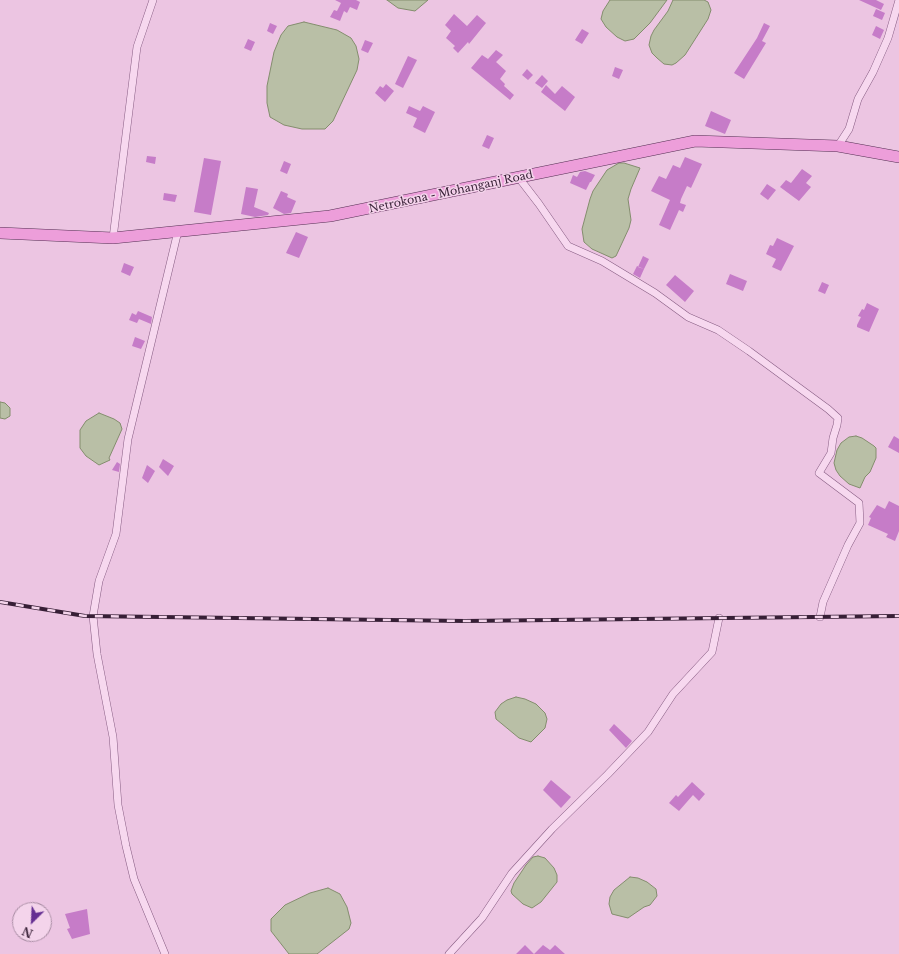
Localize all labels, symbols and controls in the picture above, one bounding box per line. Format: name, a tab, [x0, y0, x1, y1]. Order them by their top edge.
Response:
street label: Netrokona - Mohanganj Road	[368, 168, 534, 216]
north arrow	[12, 902, 52, 942]
text: N	[20, 924, 35, 941]

